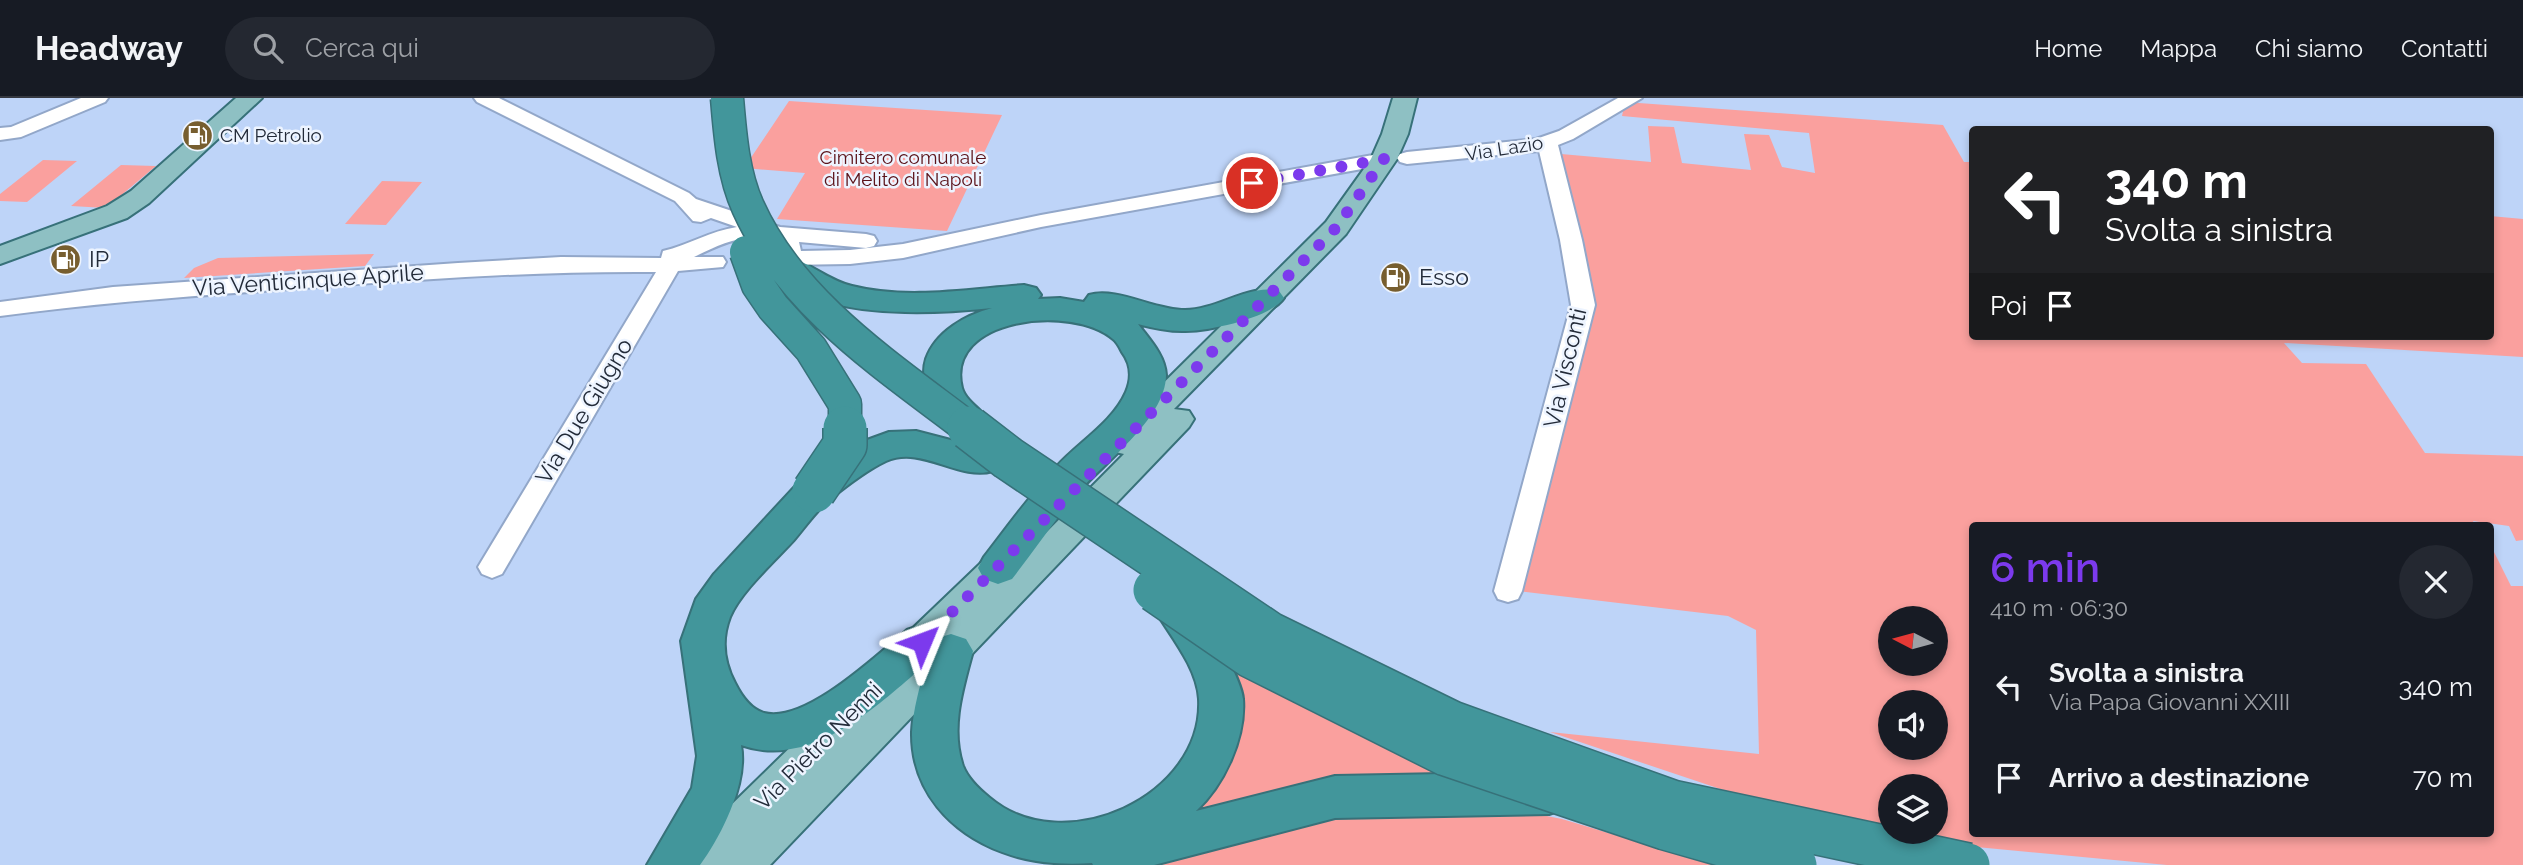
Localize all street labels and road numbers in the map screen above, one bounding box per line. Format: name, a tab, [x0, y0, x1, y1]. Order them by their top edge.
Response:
street label: Via Lazio	[1464, 131, 1544, 165]
street label: Via Venticinque Aprile	[191, 258, 425, 301]
street label: Via Visconti	[1538, 305, 1591, 430]
street label: Via Due Giugno	[530, 333, 638, 488]
street label: Via Pietro Nenni	[748, 676, 887, 815]

